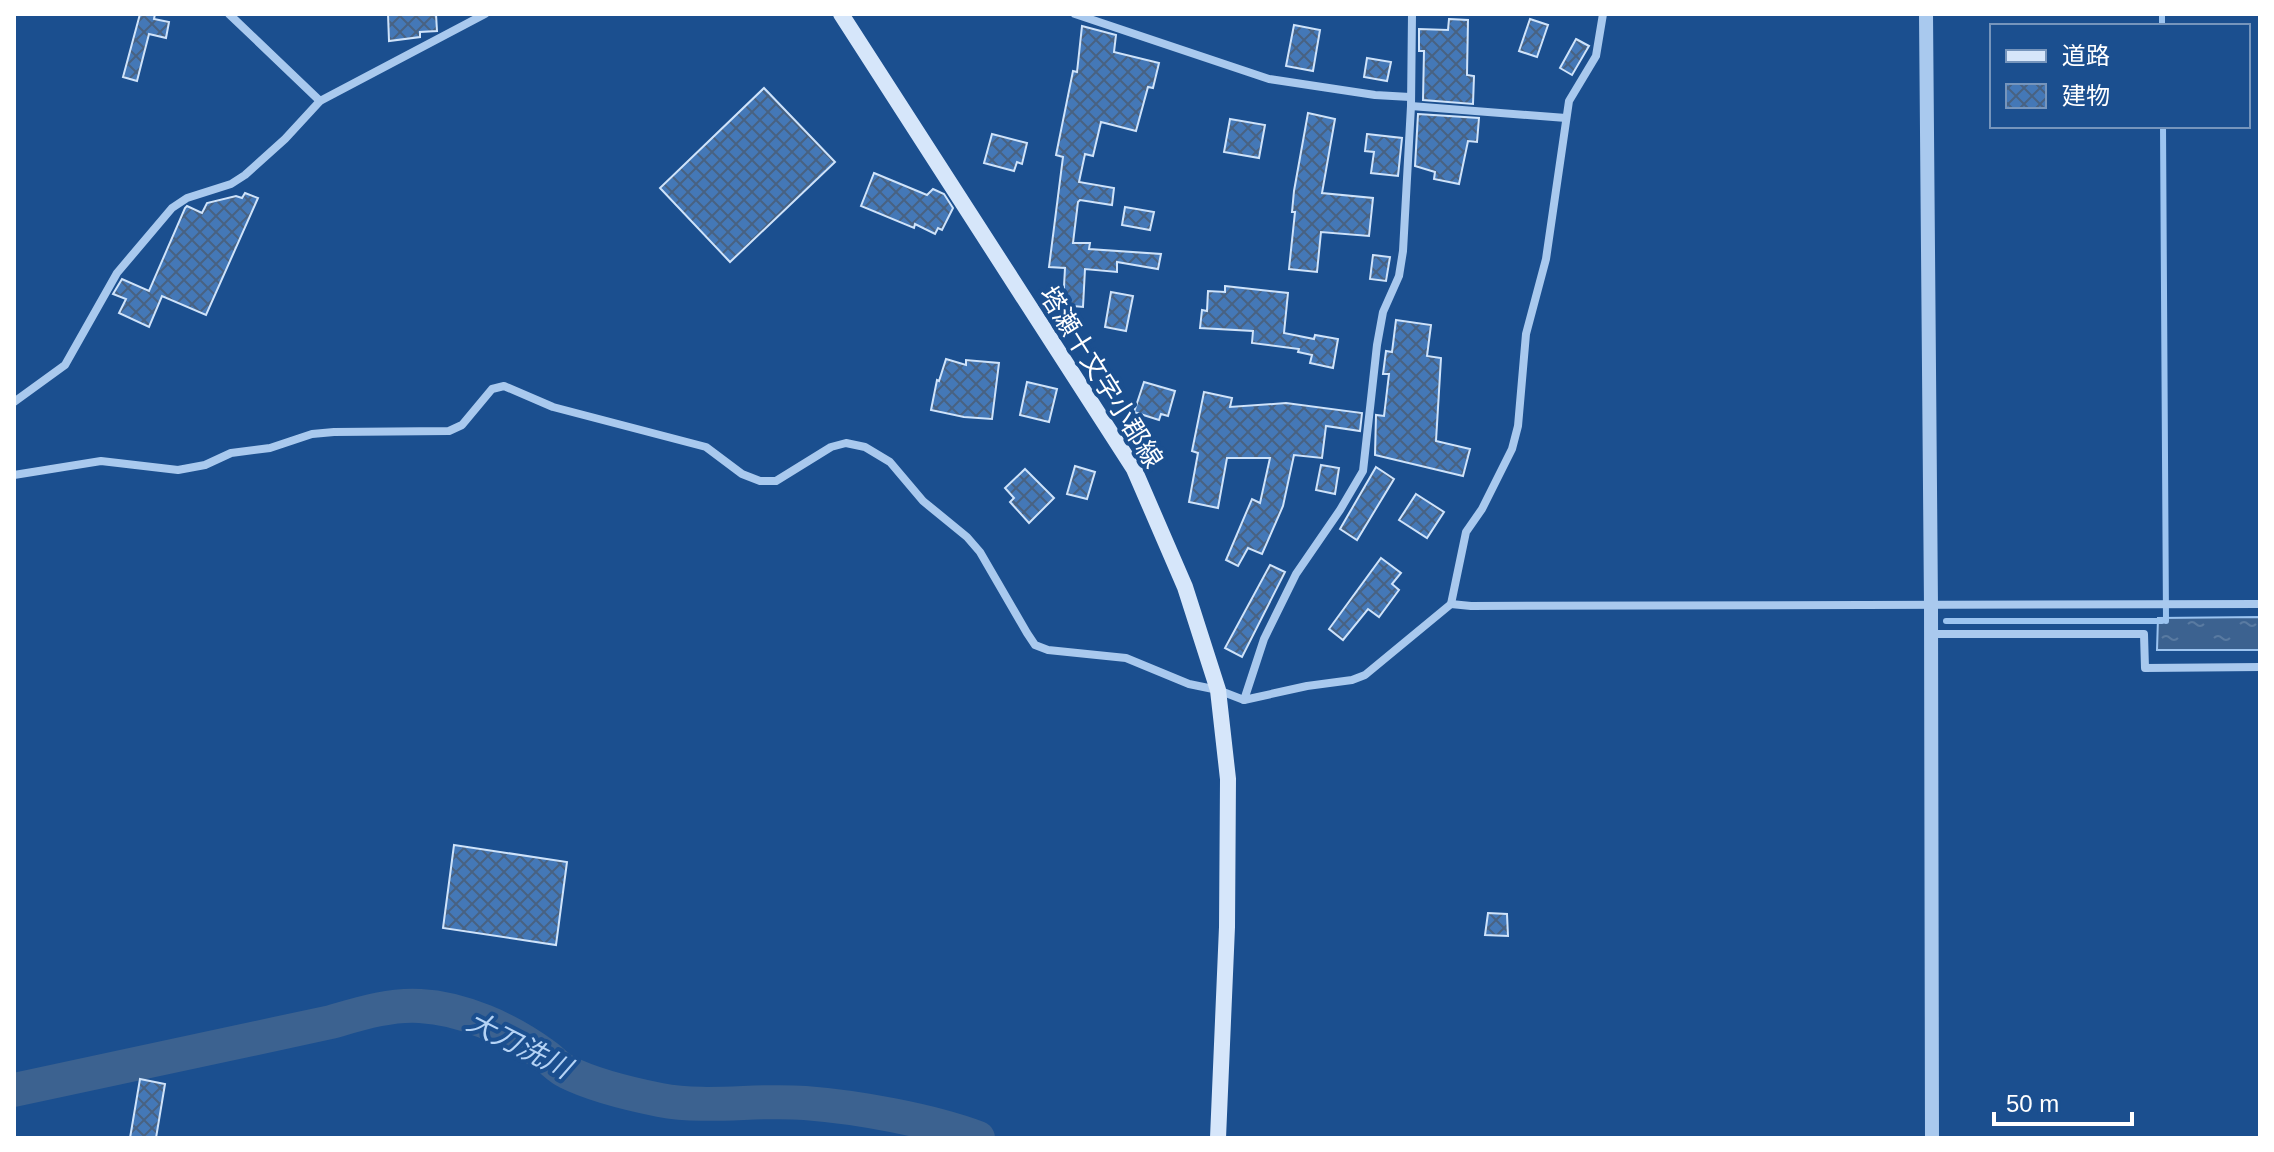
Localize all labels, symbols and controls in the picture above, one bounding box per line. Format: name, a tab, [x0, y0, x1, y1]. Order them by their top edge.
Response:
legend	[1990, 24, 2250, 128]
text: 道路	[2062, 42, 2110, 69]
text: 建物	[2062, 82, 2110, 109]
street label: 塔瀬十文字小郡線	[1033, 281, 1169, 473]
water label: 大刀洗川	[462, 1006, 579, 1086]
scale bar	[1994, 1076, 2132, 1126]
text: 50 m	[2006, 1090, 2059, 1117]

